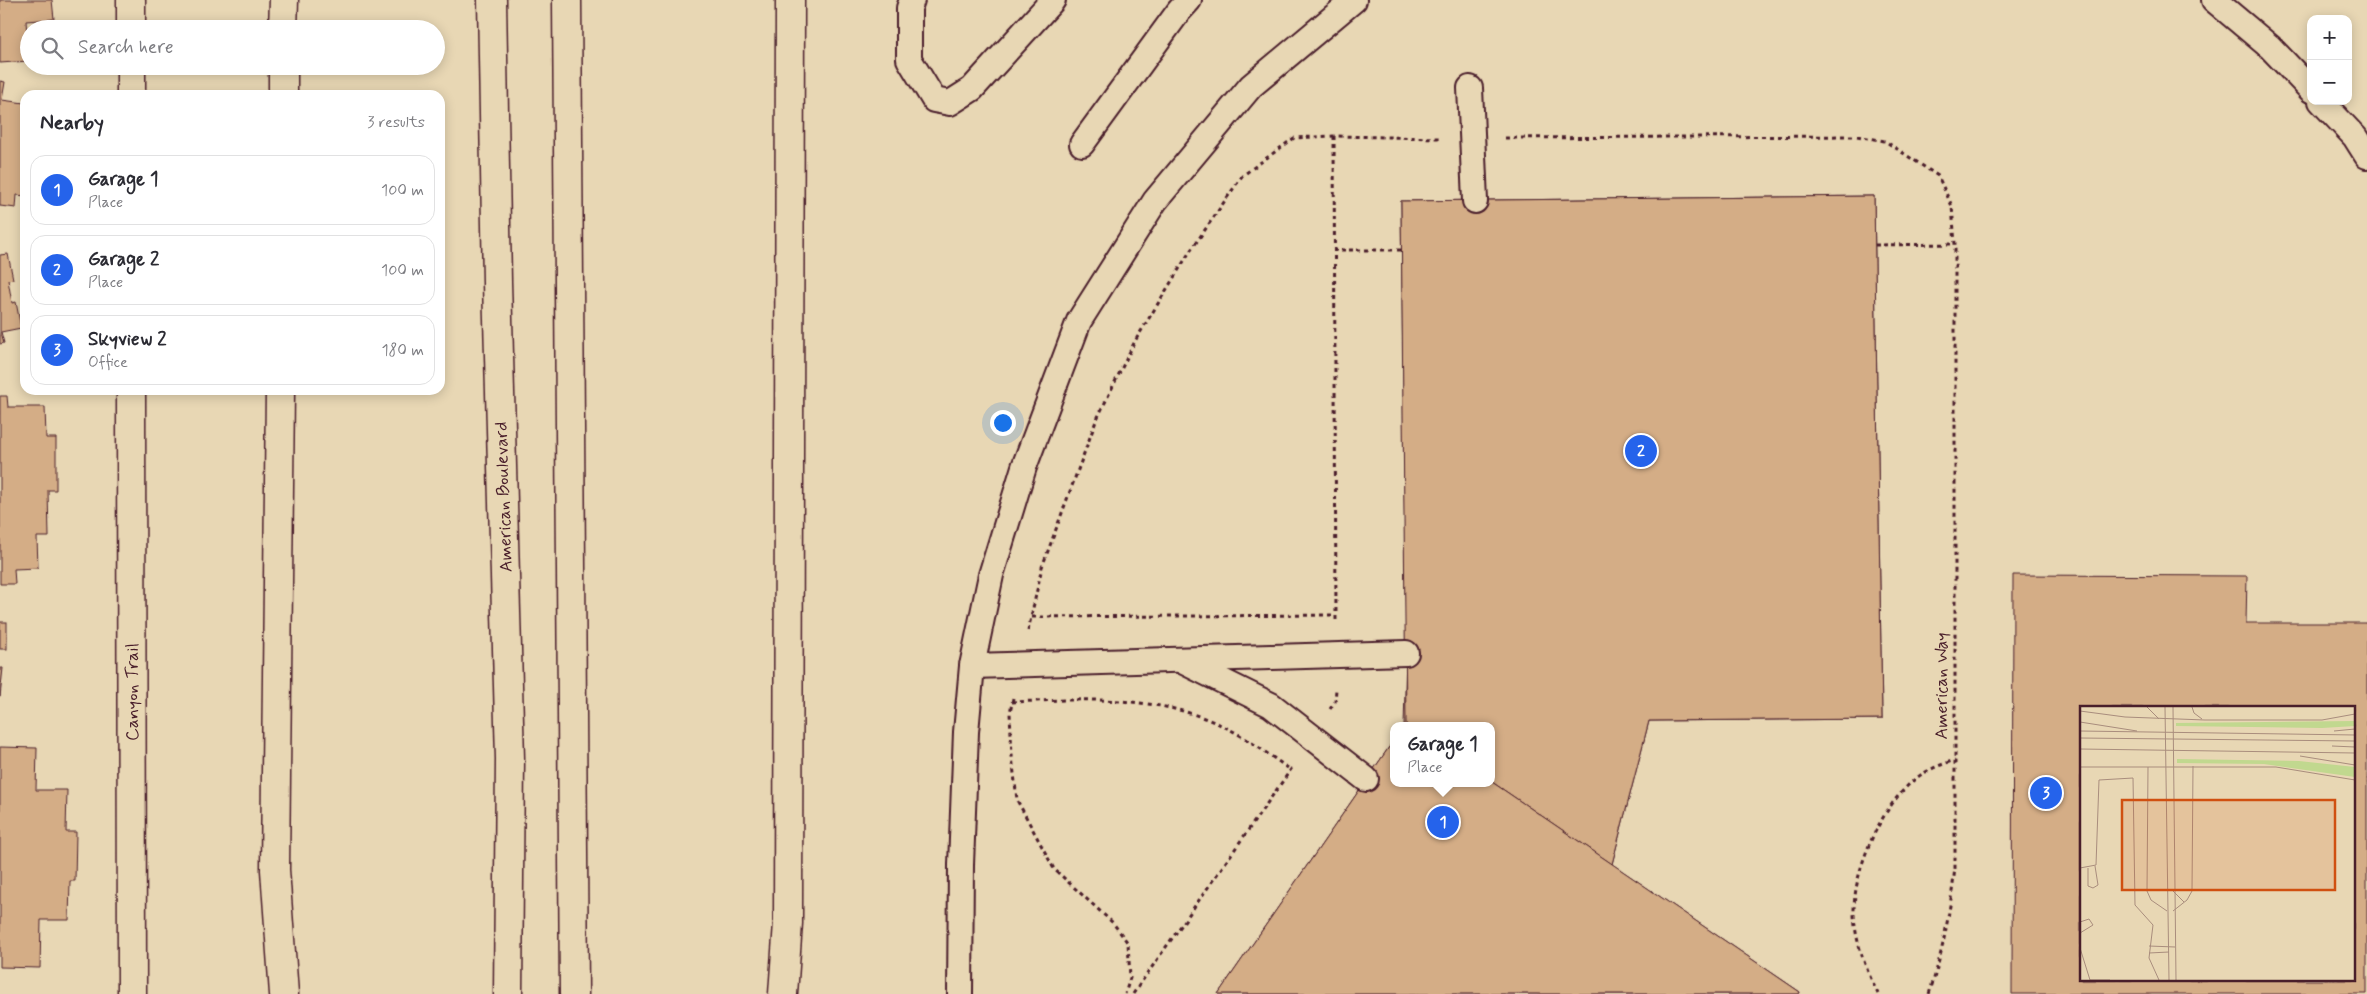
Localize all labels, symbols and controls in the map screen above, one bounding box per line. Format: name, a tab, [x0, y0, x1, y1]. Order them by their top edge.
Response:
map controls	[2307, 15, 2352, 105]
button: +	[2307, 15, 2352, 60]
search box	[20, 20, 445, 75]
icon: search	[38, 34, 66, 62]
text: Search here	[78, 35, 174, 60]
button: −	[2307, 60, 2352, 105]
text: Nearby	[40, 109, 104, 137]
text: 3 results	[367, 112, 425, 133]
text: Garage 1	[88, 167, 159, 192]
text: 1	[53, 180, 61, 201]
text: 100 m	[381, 180, 424, 201]
text: Place	[88, 192, 123, 213]
text: Garage 2	[88, 247, 159, 272]
text: 2	[53, 260, 61, 281]
text: 100 m	[381, 260, 424, 281]
text: Place	[88, 272, 123, 293]
text: Skyview 2	[88, 327, 167, 352]
text: 3	[53, 340, 61, 361]
text: 180 m	[381, 340, 424, 361]
text: Office	[88, 352, 128, 373]
your location	[990, 410, 1016, 436]
street label: American Boulevard	[489, 421, 519, 573]
pin: 2	[1625, 432, 1657, 470]
street label: American Way	[1930, 632, 1954, 740]
street label: Canyon Trail	[121, 643, 145, 741]
inset map	[2080, 706, 2354, 982]
popup	[1390, 722, 1495, 787]
text: Garage 1	[1407, 732, 1478, 757]
text: Place	[1407, 757, 1442, 778]
pin: 3	[2030, 774, 2062, 812]
pin: 1	[1427, 803, 1459, 841]

